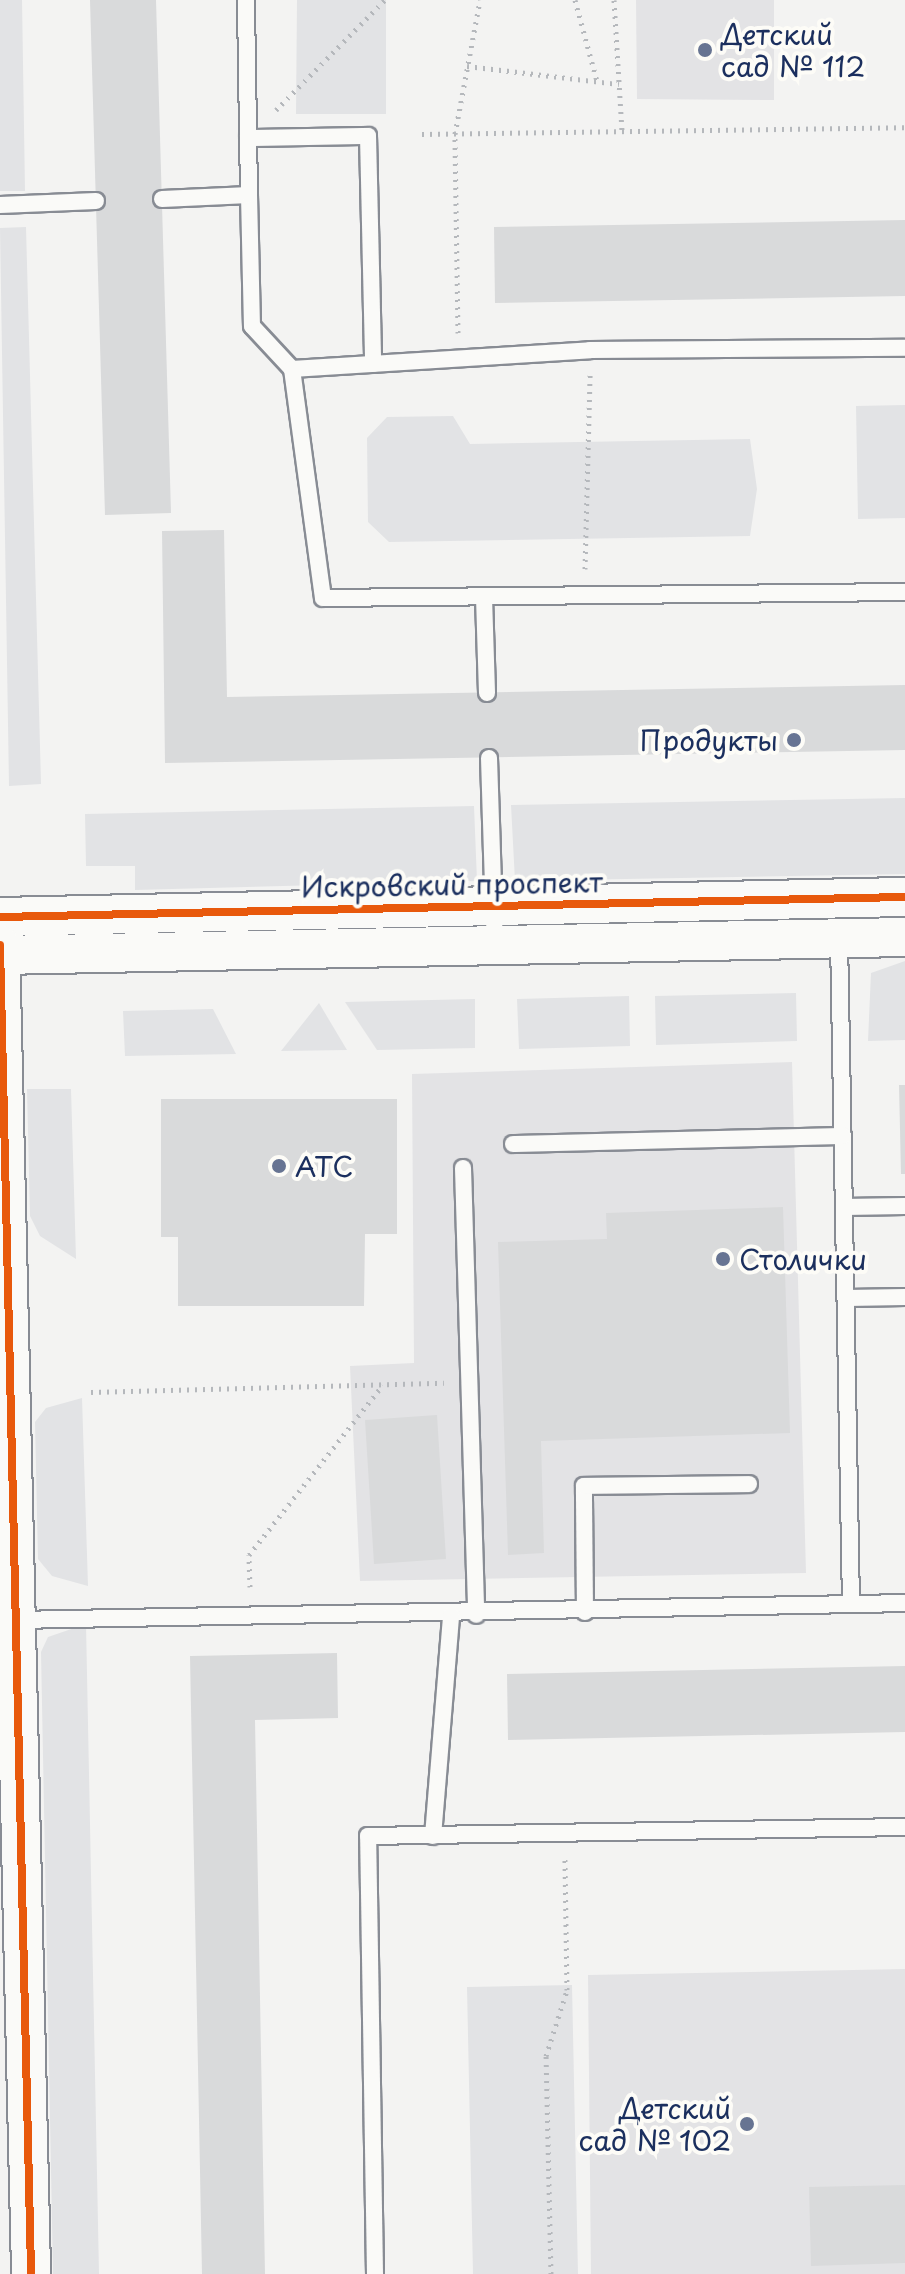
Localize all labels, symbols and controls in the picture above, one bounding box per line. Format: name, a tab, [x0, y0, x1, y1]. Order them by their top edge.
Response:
place label: Детский сад № 112	[721, 17, 865, 83]
marker: Детский сад № 112	[696, 41, 714, 59]
place label: Продукты	[640, 723, 778, 757]
marker: Продукты	[785, 731, 803, 749]
street label: Искровский проспект	[301, 865, 603, 903]
place label: АТС	[295, 1149, 353, 1183]
marker: АТС	[270, 1157, 288, 1175]
place label: Столички	[739, 1242, 867, 1276]
marker: Столички	[714, 1250, 732, 1268]
place label: Детский сад № 102	[578, 2091, 731, 2157]
marker: Детский сад № 102	[738, 2115, 756, 2133]

